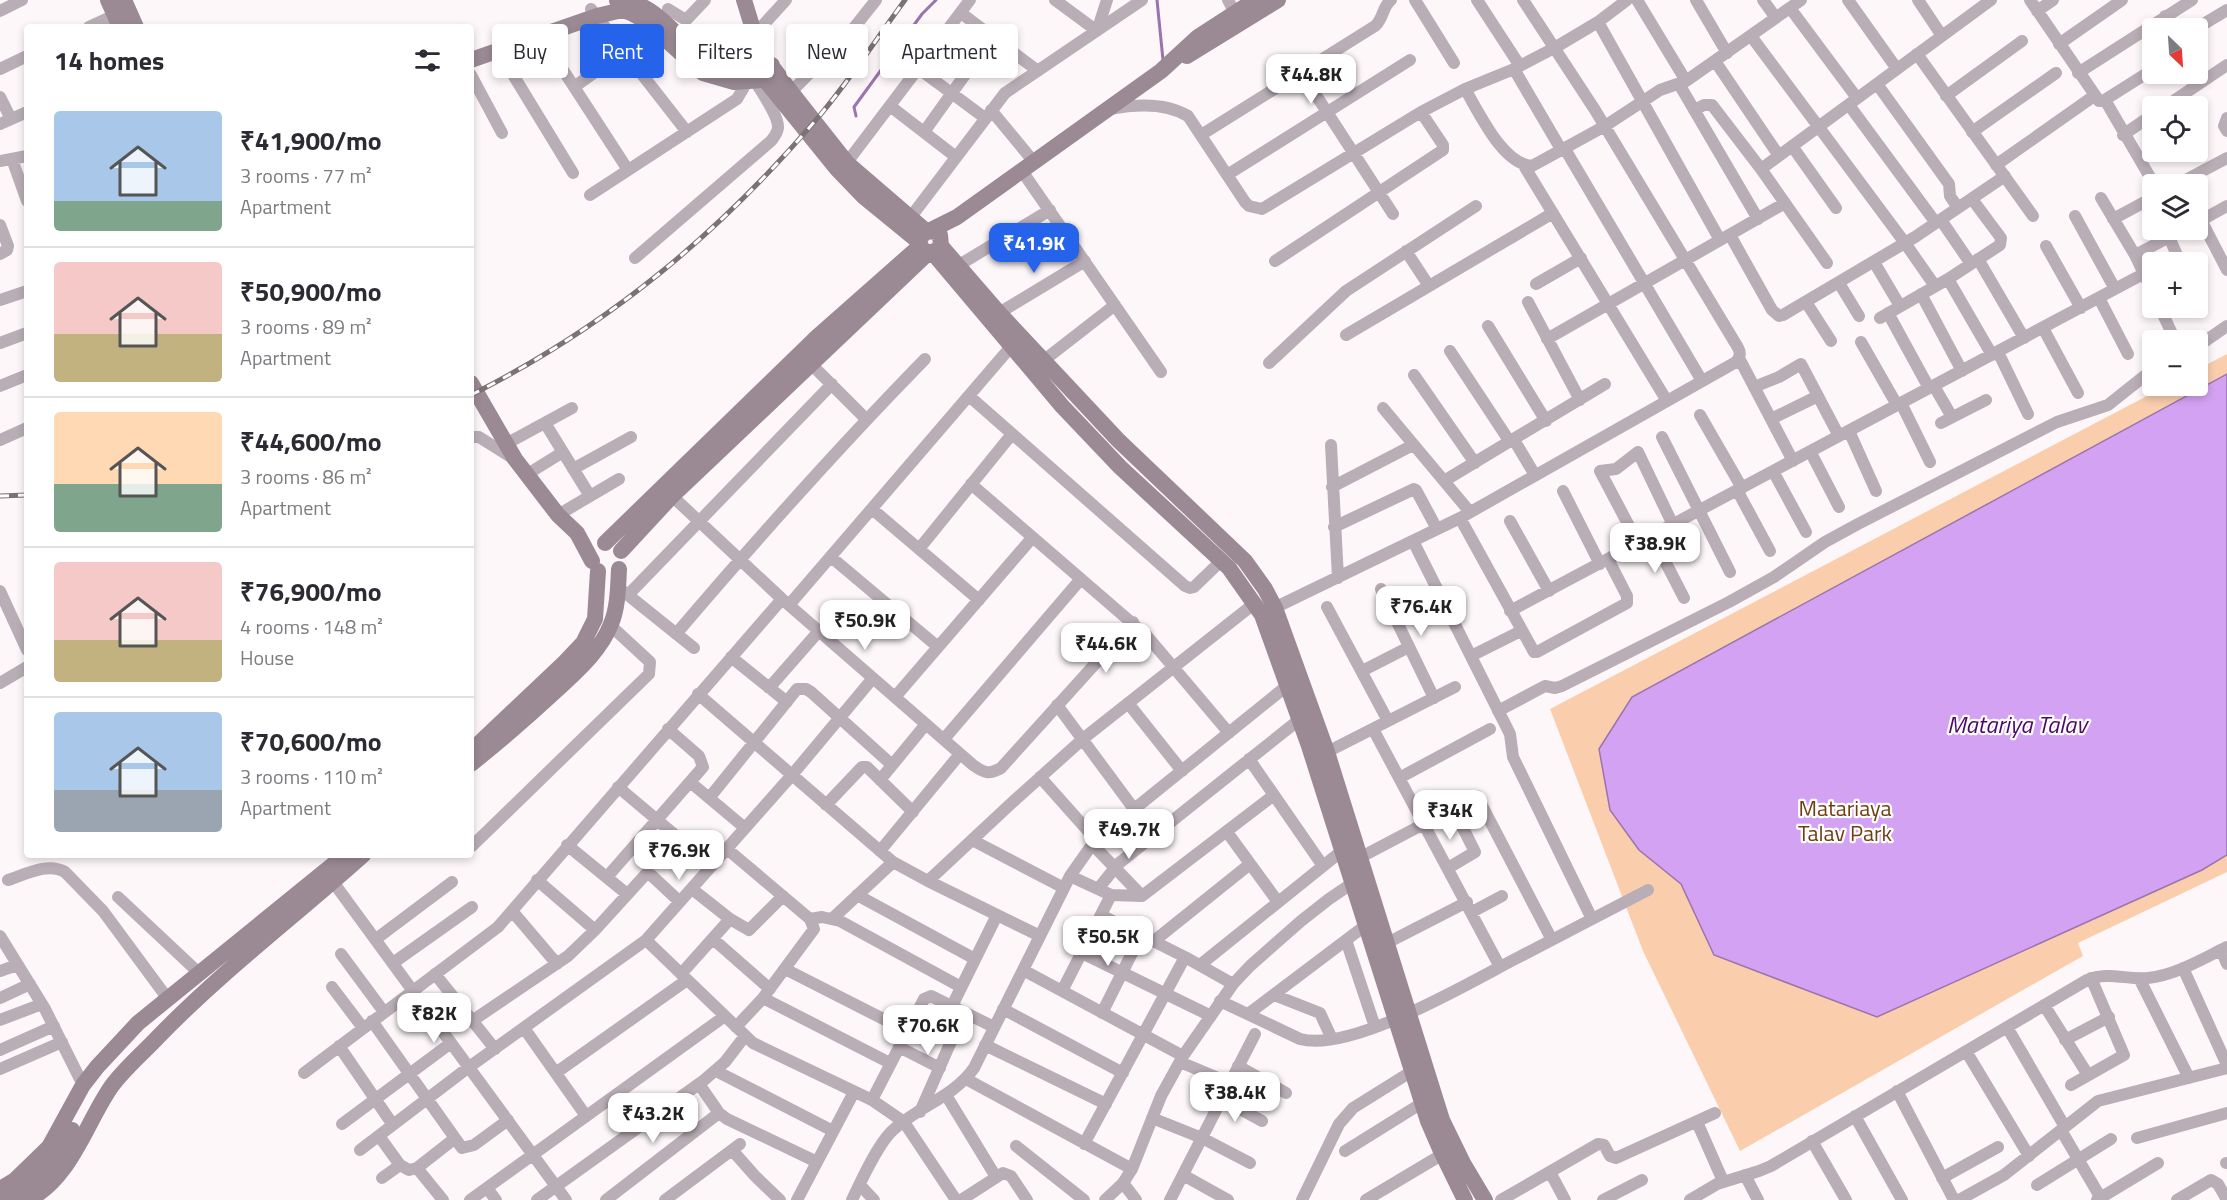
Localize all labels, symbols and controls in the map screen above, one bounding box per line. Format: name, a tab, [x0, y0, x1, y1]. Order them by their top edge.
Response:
north arrow	[2142, 18, 2208, 84]
map controls	[2142, 18, 2208, 396]
chip: Buy	[492, 24, 568, 78]
chip: Rent	[580, 24, 664, 78]
chip: Filters	[676, 24, 774, 78]
chip: New	[786, 24, 868, 78]
chip: Apartment	[880, 24, 1018, 78]
text: 14 homes	[54, 41, 164, 80]
icon: filters	[411, 44, 444, 77]
pin: ₹44.8K	[1262, 54, 1360, 105]
text: ₹44.8K	[1280, 58, 1342, 89]
button: locate	[2142, 96, 2208, 162]
text: ₹41,900/mo	[240, 121, 382, 160]
icon: home	[102, 135, 174, 207]
text: 3 rooms · 77 m²	[240, 160, 372, 191]
button: layers	[2142, 174, 2208, 240]
text: Apartment	[240, 191, 331, 222]
pin: ₹41.9K	[985, 223, 1083, 274]
text: ₹41.9K	[1003, 227, 1065, 258]
button: +	[2142, 252, 2208, 318]
text: ₹50,900/mo	[240, 272, 382, 311]
icon: home	[102, 286, 174, 358]
text: 3 rooms · 89 m²	[240, 311, 372, 342]
button: −	[2142, 330, 2208, 396]
text: Apartment	[240, 342, 331, 373]
text: ₹44,600/mo	[240, 422, 382, 461]
icon: home	[102, 436, 174, 508]
text: 3 rooms · 86 m²	[240, 461, 372, 492]
text: Apartment	[240, 492, 331, 523]
pin: ₹38.9K	[1606, 523, 1704, 574]
text: ₹38.9K	[1624, 527, 1686, 558]
text: ₹76,900/mo	[240, 572, 382, 611]
icon: home	[102, 586, 174, 658]
pin: ₹76.4K	[1372, 586, 1470, 637]
text: ₹76.4K	[1390, 590, 1452, 621]
pin: ₹50.9K	[816, 600, 914, 651]
text: ₹50.9K	[834, 604, 896, 635]
text: 4 rooms · 148 m²	[240, 611, 383, 642]
pin: ₹44.6K	[1057, 623, 1155, 674]
text: ₹44.6K	[1075, 627, 1137, 658]
text: House	[240, 642, 294, 673]
water label: Matariya Talav	[1947, 706, 2090, 742]
text: ₹70,600/mo	[240, 722, 382, 761]
icon: home	[102, 736, 174, 808]
text: 3 rooms · 110 m²	[240, 761, 383, 792]
pin: ₹34K	[1414, 790, 1486, 841]
park label: Matariaya Talav Park	[1798, 791, 1893, 850]
text: Apartment	[240, 792, 331, 823]
text: ₹34K	[1427, 794, 1473, 825]
pin: ₹49.7K	[1080, 809, 1178, 860]
text: ₹49.7K	[1098, 813, 1160, 844]
pin: ₹76.9K	[630, 830, 728, 881]
text: ₹76.9K	[648, 834, 710, 865]
pin: ₹50.5K	[1059, 916, 1157, 967]
text: ₹50.5K	[1077, 920, 1139, 951]
pin: ₹82K	[398, 993, 470, 1044]
text: ₹82K	[411, 997, 457, 1028]
pin: ₹70.6K	[879, 1005, 977, 1056]
text: ₹70.6K	[897, 1009, 959, 1040]
pin: ₹38.4K	[1186, 1072, 1284, 1123]
text: ₹38.4K	[1204, 1076, 1266, 1107]
pin: ₹43.2K	[604, 1093, 702, 1144]
text: ₹43.2K	[622, 1097, 684, 1128]

